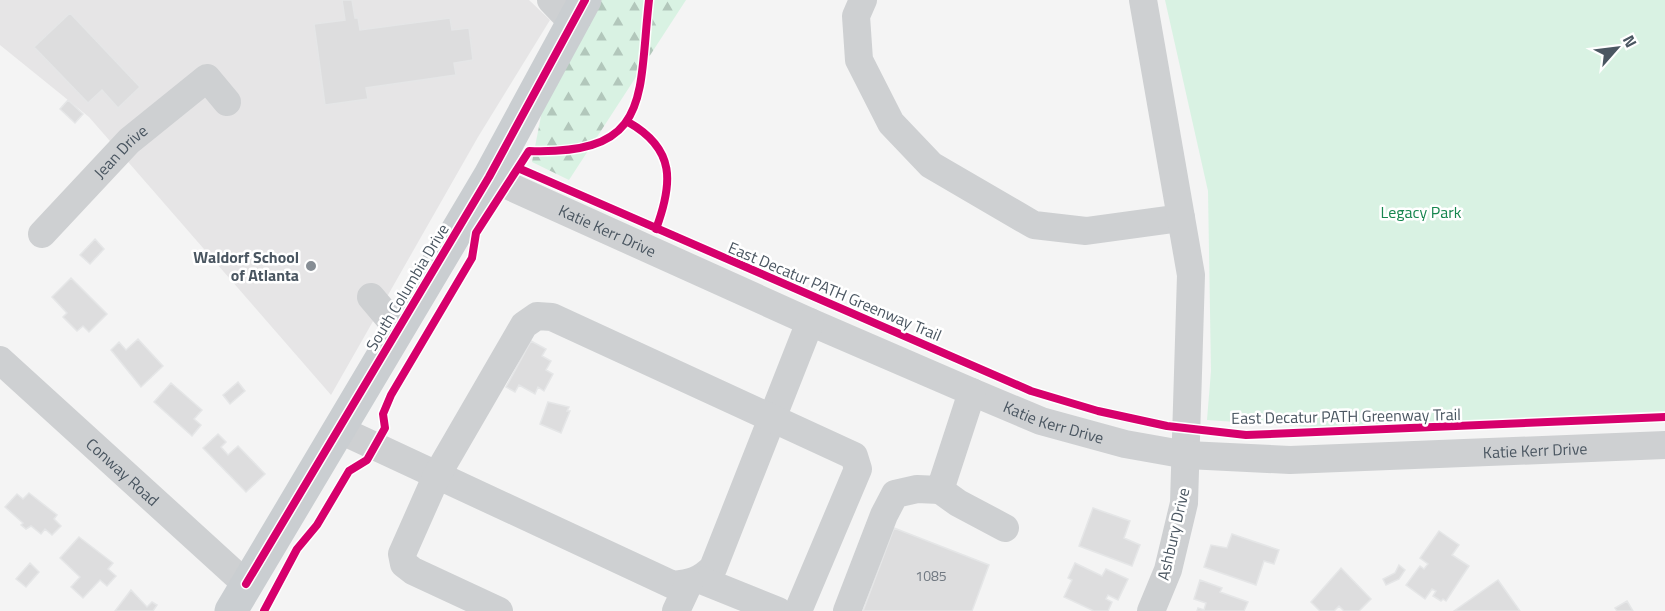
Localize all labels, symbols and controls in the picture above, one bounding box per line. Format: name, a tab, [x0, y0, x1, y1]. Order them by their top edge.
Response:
north arrow	[1587, 18, 1647, 78]
text: N	[1617, 30, 1643, 51]
street label: Jean Drive	[88, 119, 153, 184]
street label: Katie Kerr Drive	[555, 198, 660, 263]
park label: Legacy Park	[1381, 200, 1462, 224]
street label: South Columbia Drive	[360, 219, 454, 355]
street label: East Decatur PATH Greenway Trail	[725, 235, 945, 347]
place label: Waldorf School of Atlanta	[193, 245, 299, 287]
marker: Waldorf School of Atlanta	[304, 259, 318, 273]
street label: Katie Kerr Drive	[1000, 395, 1107, 450]
street label: East Decatur PATH Greenway Trail	[1231, 402, 1461, 430]
street label: Conway Road	[81, 432, 165, 511]
street label: Katie Kerr Drive	[1482, 436, 1588, 464]
street label: Ashbury Drive	[1151, 485, 1195, 583]
house number: 1085	[915, 565, 947, 586]

